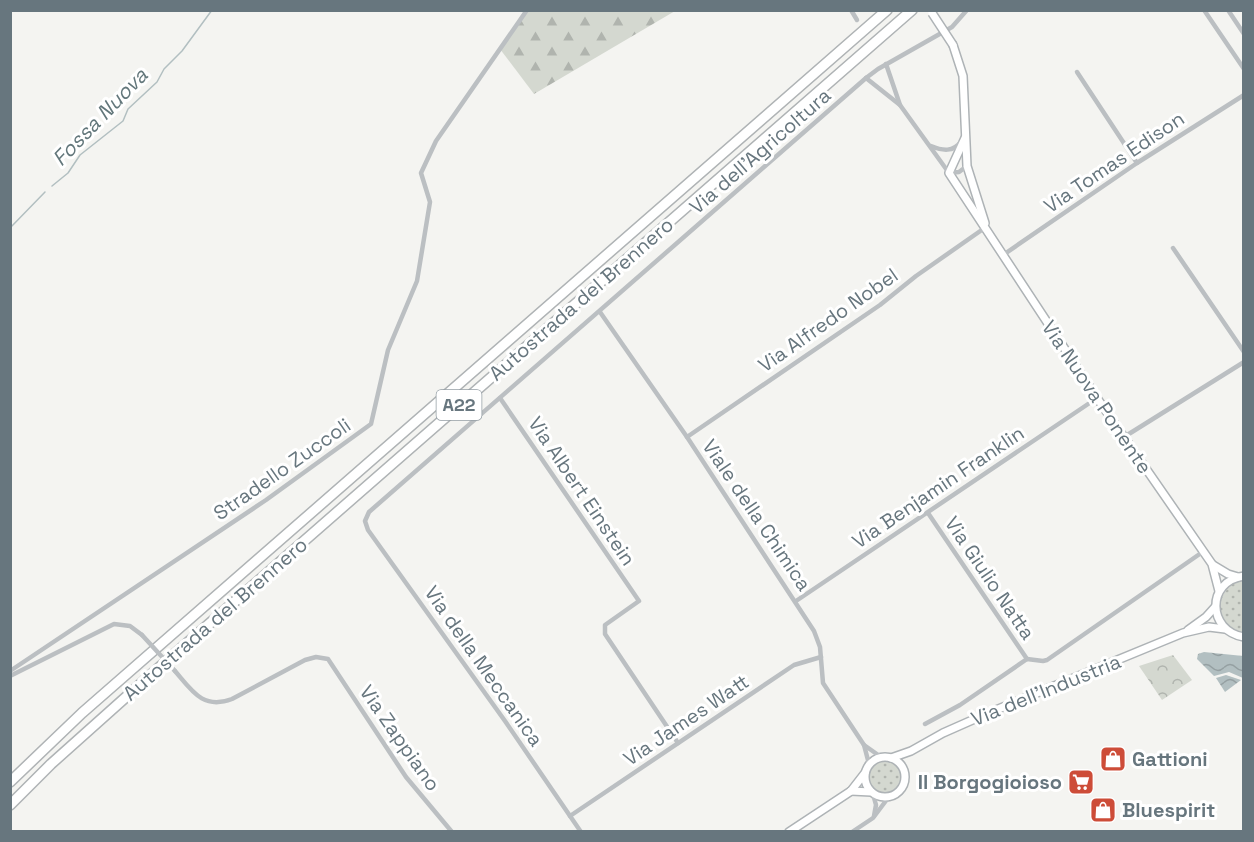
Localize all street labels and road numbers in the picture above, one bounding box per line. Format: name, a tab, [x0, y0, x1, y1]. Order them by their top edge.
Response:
street label: Via dell'Agricoltura	[684, 82, 836, 220]
street label: Via Tomas Edison	[1039, 105, 1189, 219]
street label: Autostrada del Brennero	[483, 212, 679, 386]
street label: Via Alfredo Nobel	[753, 262, 903, 378]
street label: Via Nuova Ponente	[1036, 315, 1158, 479]
road number: A22	[436, 390, 482, 420]
street label: Via Albert Einstein	[522, 411, 642, 571]
street label: Stradello Zuccoli	[208, 412, 356, 526]
street label: Via Benjamin Franklin	[847, 420, 1029, 554]
street label: Viale della Chimica	[697, 434, 817, 596]
street label: Via Giulio Natta	[939, 511, 1041, 645]
street label: Autostrada del Brennero	[117, 532, 313, 706]
street label: Via della Meccanica	[419, 581, 549, 751]
street label: Via dell'Industria	[967, 648, 1125, 732]
street label: Via James Watt	[618, 668, 754, 772]
street label: Via Zappiano	[354, 680, 446, 796]

